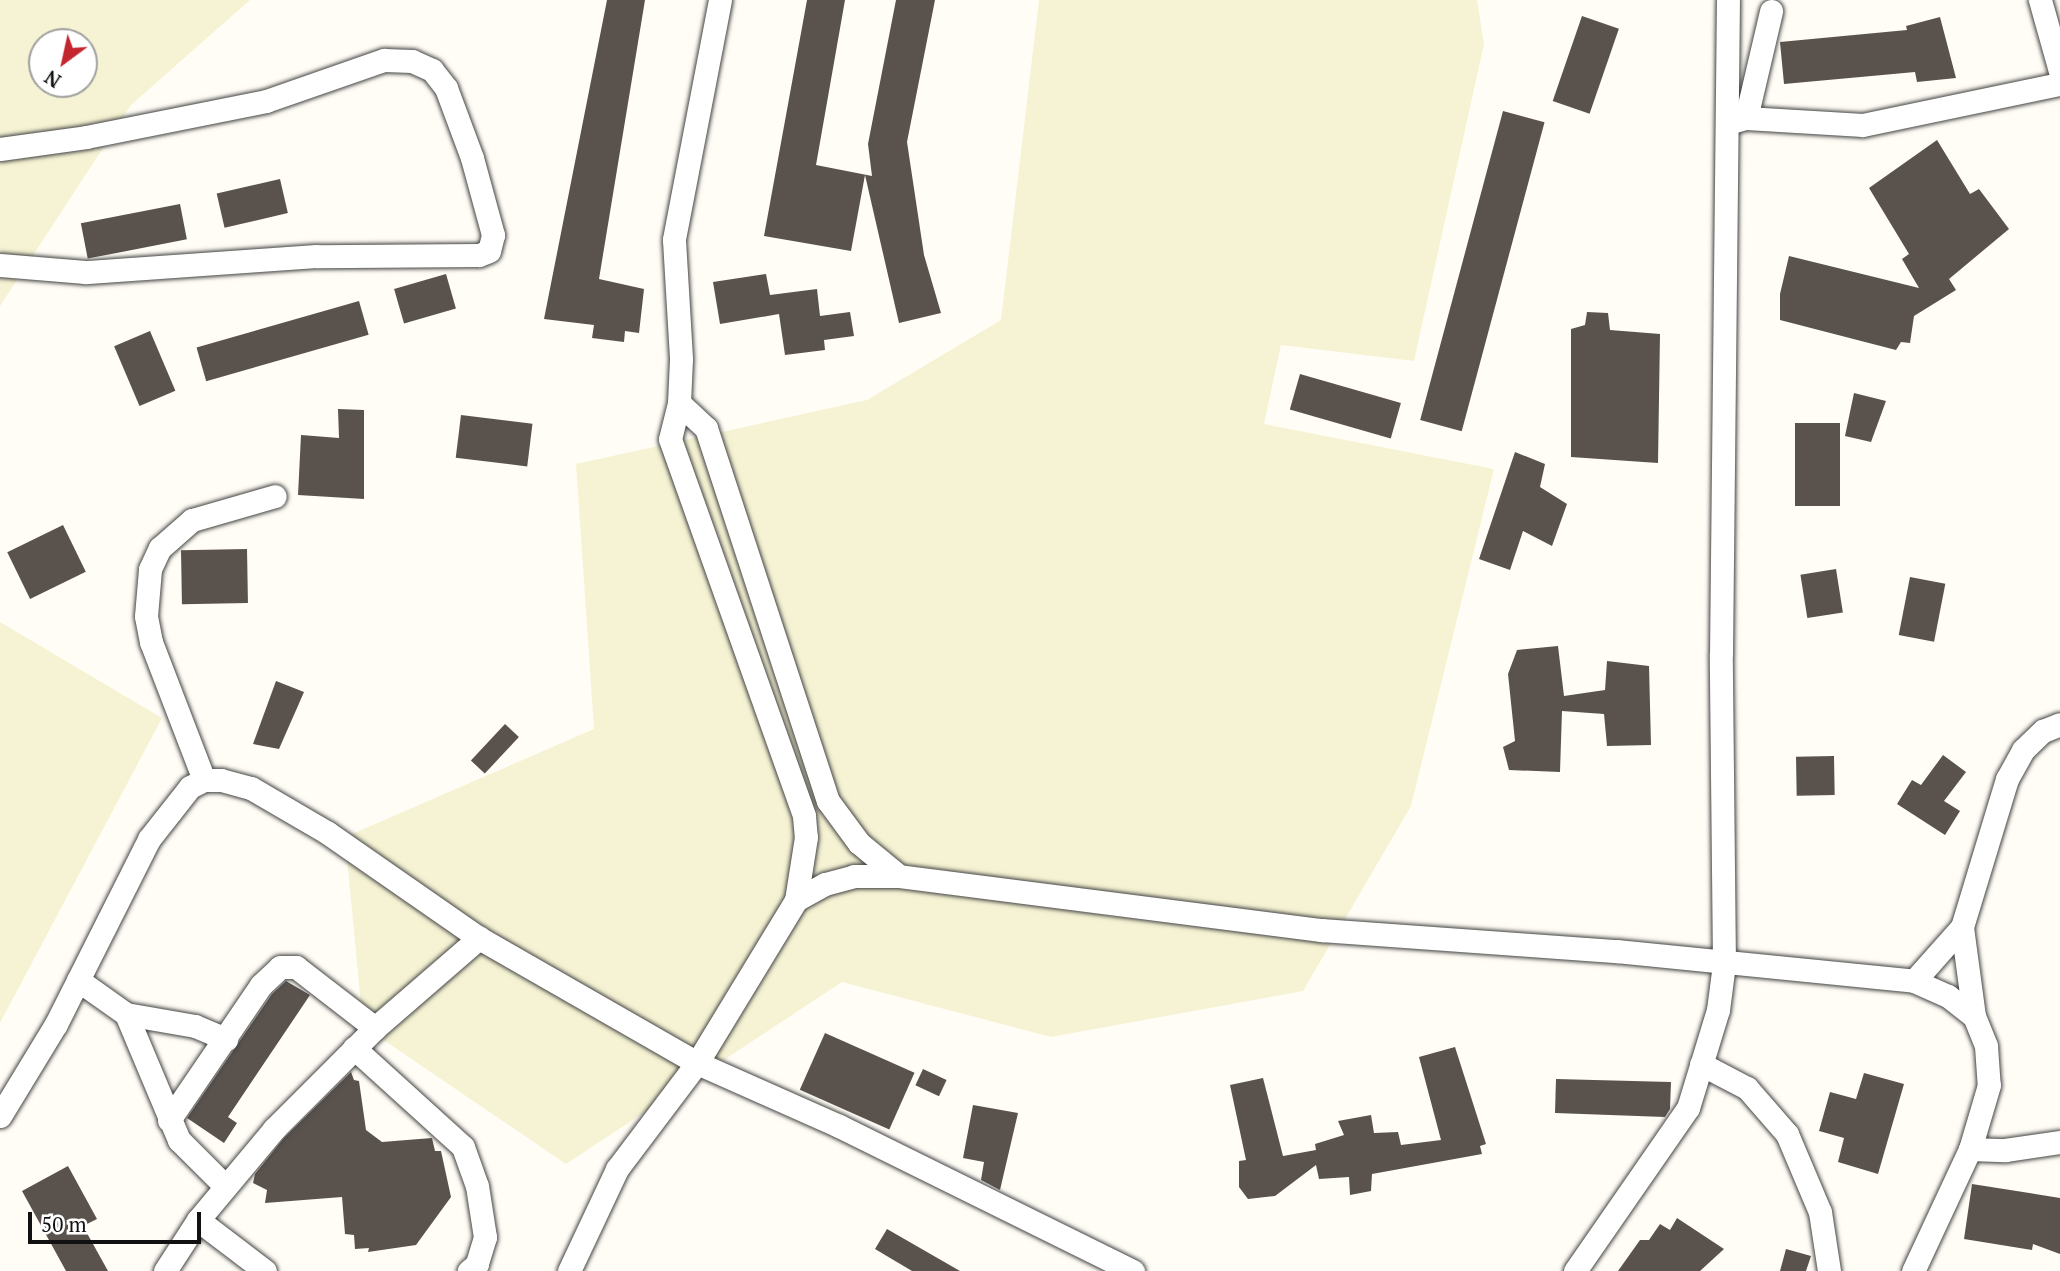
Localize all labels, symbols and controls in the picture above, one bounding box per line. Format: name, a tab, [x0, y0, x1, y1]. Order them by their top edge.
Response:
north arrow	[28, 28, 98, 98]
text: N	[40, 65, 65, 94]
scale bar	[32, 1198, 205, 1242]
text: 50 m	[41, 1210, 87, 1238]

